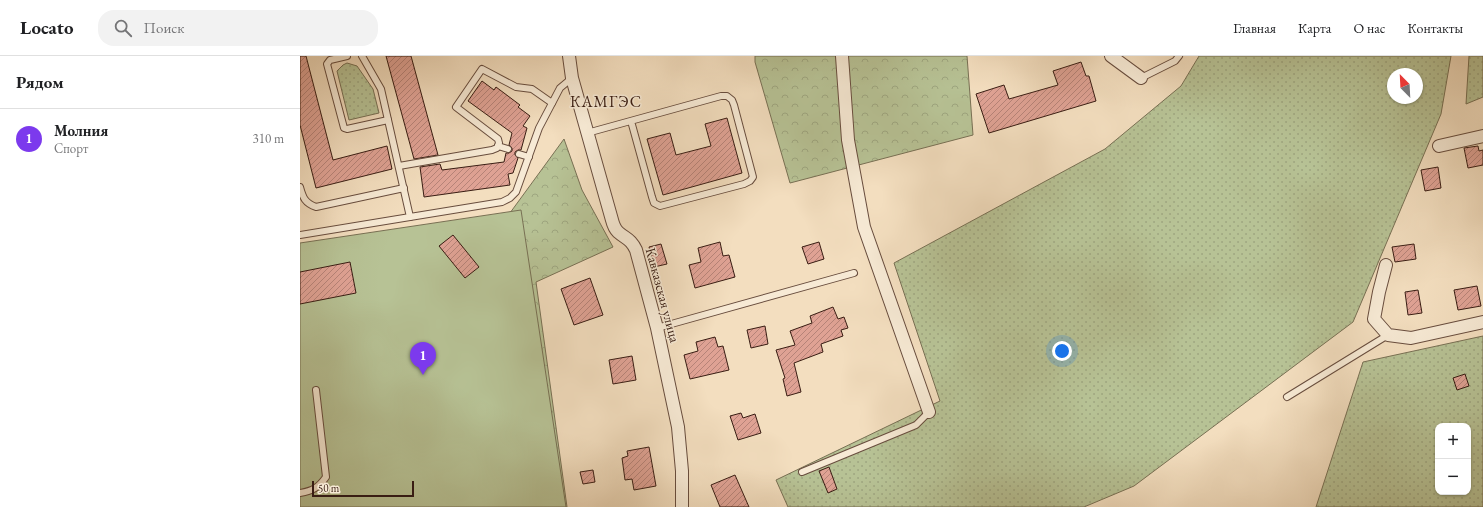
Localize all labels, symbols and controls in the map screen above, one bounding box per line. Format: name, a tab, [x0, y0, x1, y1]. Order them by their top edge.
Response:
search box	[98, 10, 378, 46]
text: Locato	[20, 15, 74, 40]
icon: search	[112, 17, 134, 39]
text: Поиск	[144, 18, 184, 37]
text: Главная	[1233, 19, 1276, 37]
text: Карта	[1298, 19, 1331, 37]
text: О нас	[1353, 19, 1385, 37]
text: Контакты	[1407, 19, 1463, 37]
north arrow	[1387, 68, 1423, 104]
text: Рядом	[16, 71, 64, 93]
district label: КАМГЭС	[570, 91, 642, 112]
text: Молния	[54, 121, 108, 140]
text: 1	[26, 130, 32, 147]
text: 310 m	[253, 130, 284, 147]
text: Спорт	[54, 140, 88, 157]
street label: Кавказская улица	[642, 246, 684, 345]
your location	[1052, 341, 1072, 361]
pin: 1	[410, 342, 436, 375]
map controls	[1435, 423, 1471, 495]
button: +	[1435, 423, 1471, 459]
button: −	[1435, 459, 1471, 495]
scale bar	[312, 479, 414, 498]
text: 50 m	[318, 481, 339, 495]

